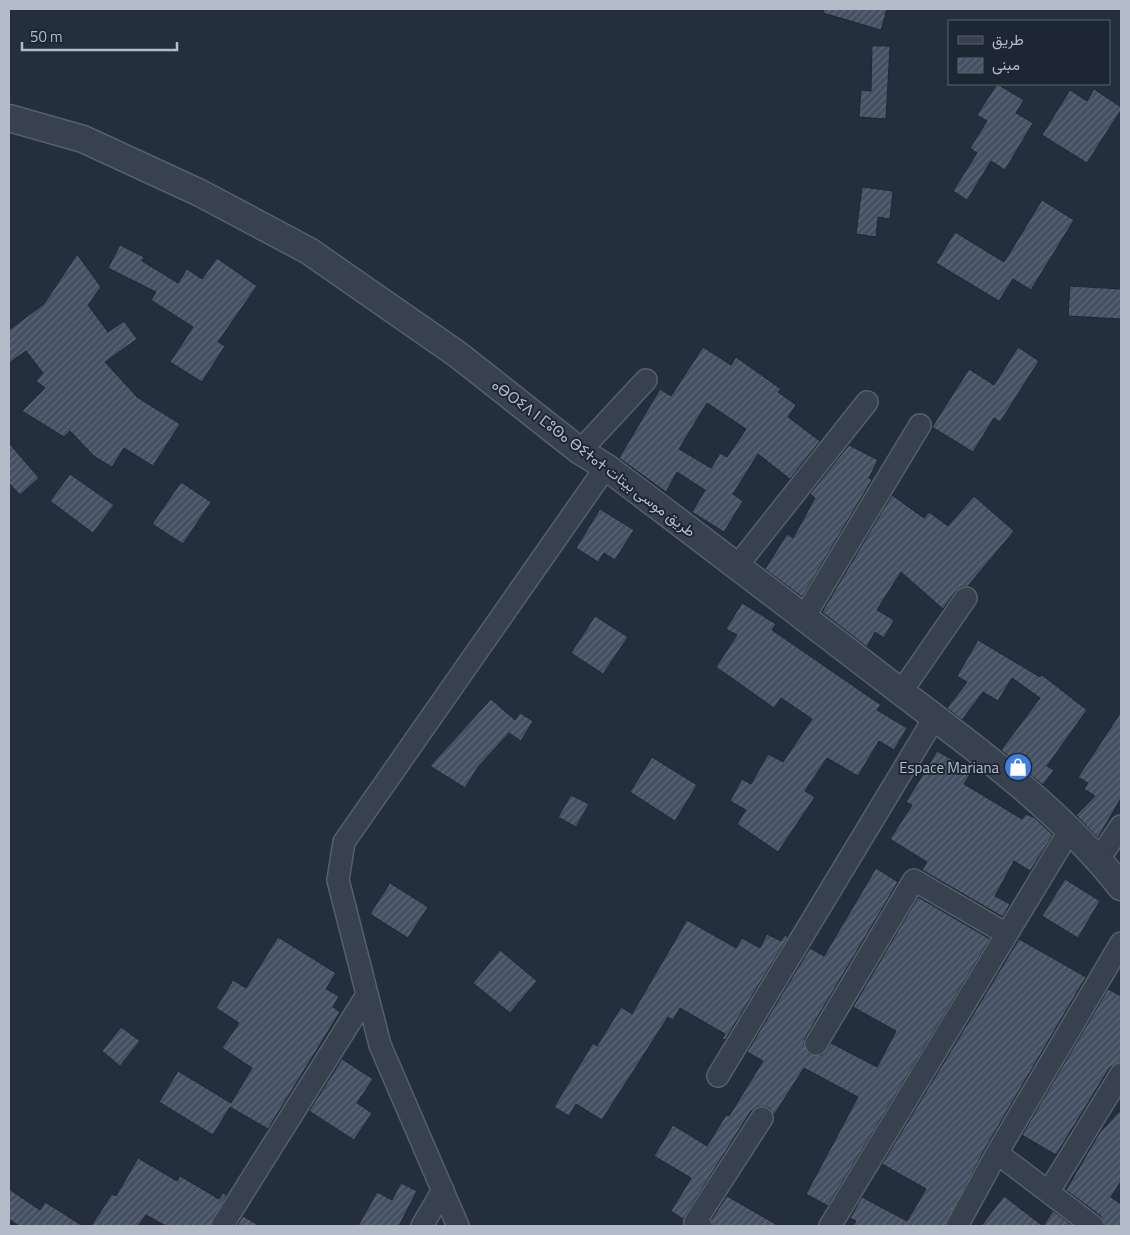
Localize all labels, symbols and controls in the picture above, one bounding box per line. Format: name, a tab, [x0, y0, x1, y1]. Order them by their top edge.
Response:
scale bar	[22, 20, 178, 52]
legend	[948, 20, 1110, 85]
text: 50 m	[30, 25, 63, 48]
text: طريق	[992, 28, 1024, 51]
text: مبنى	[992, 53, 1020, 76]
street label: ⴰⴱⵔⵉⴷ ⵏ ⵎⵓⵙⴰ ⴱⵉⵜⴰⵜ طريق موسى بيتات	[487, 374, 701, 543]
shop icon: Espace Mariana	[1003, 752, 1033, 782]
place label: Espace Mariana	[899, 756, 999, 779]

